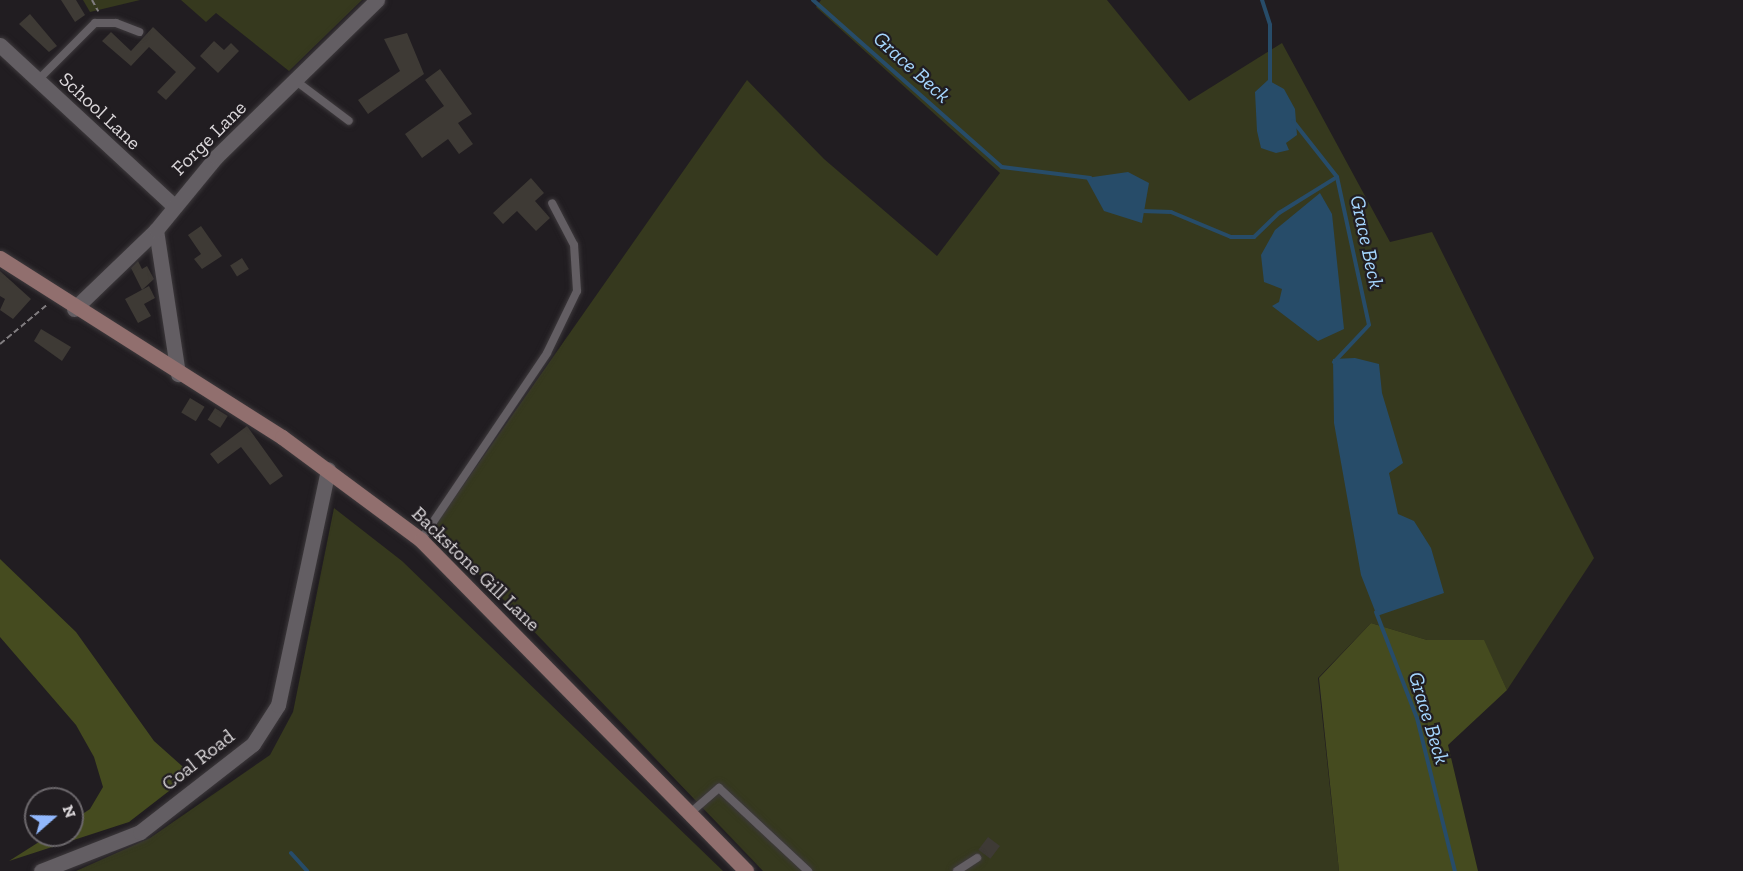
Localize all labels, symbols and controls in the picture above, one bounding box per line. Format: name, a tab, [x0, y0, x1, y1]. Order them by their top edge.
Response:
water label: Grace Beck	[868, 26, 956, 108]
street label: School Lane	[54, 67, 146, 155]
street label: Forge Lane	[167, 96, 251, 180]
water label: Grace Beck	[1345, 193, 1389, 291]
street label: Backstone Gill Lane	[407, 502, 545, 636]
water label: Grace Beck	[1403, 669, 1455, 767]
street label: Coal Road	[157, 724, 239, 796]
north arrow	[24, 787, 84, 847]
text: N	[58, 802, 81, 820]

